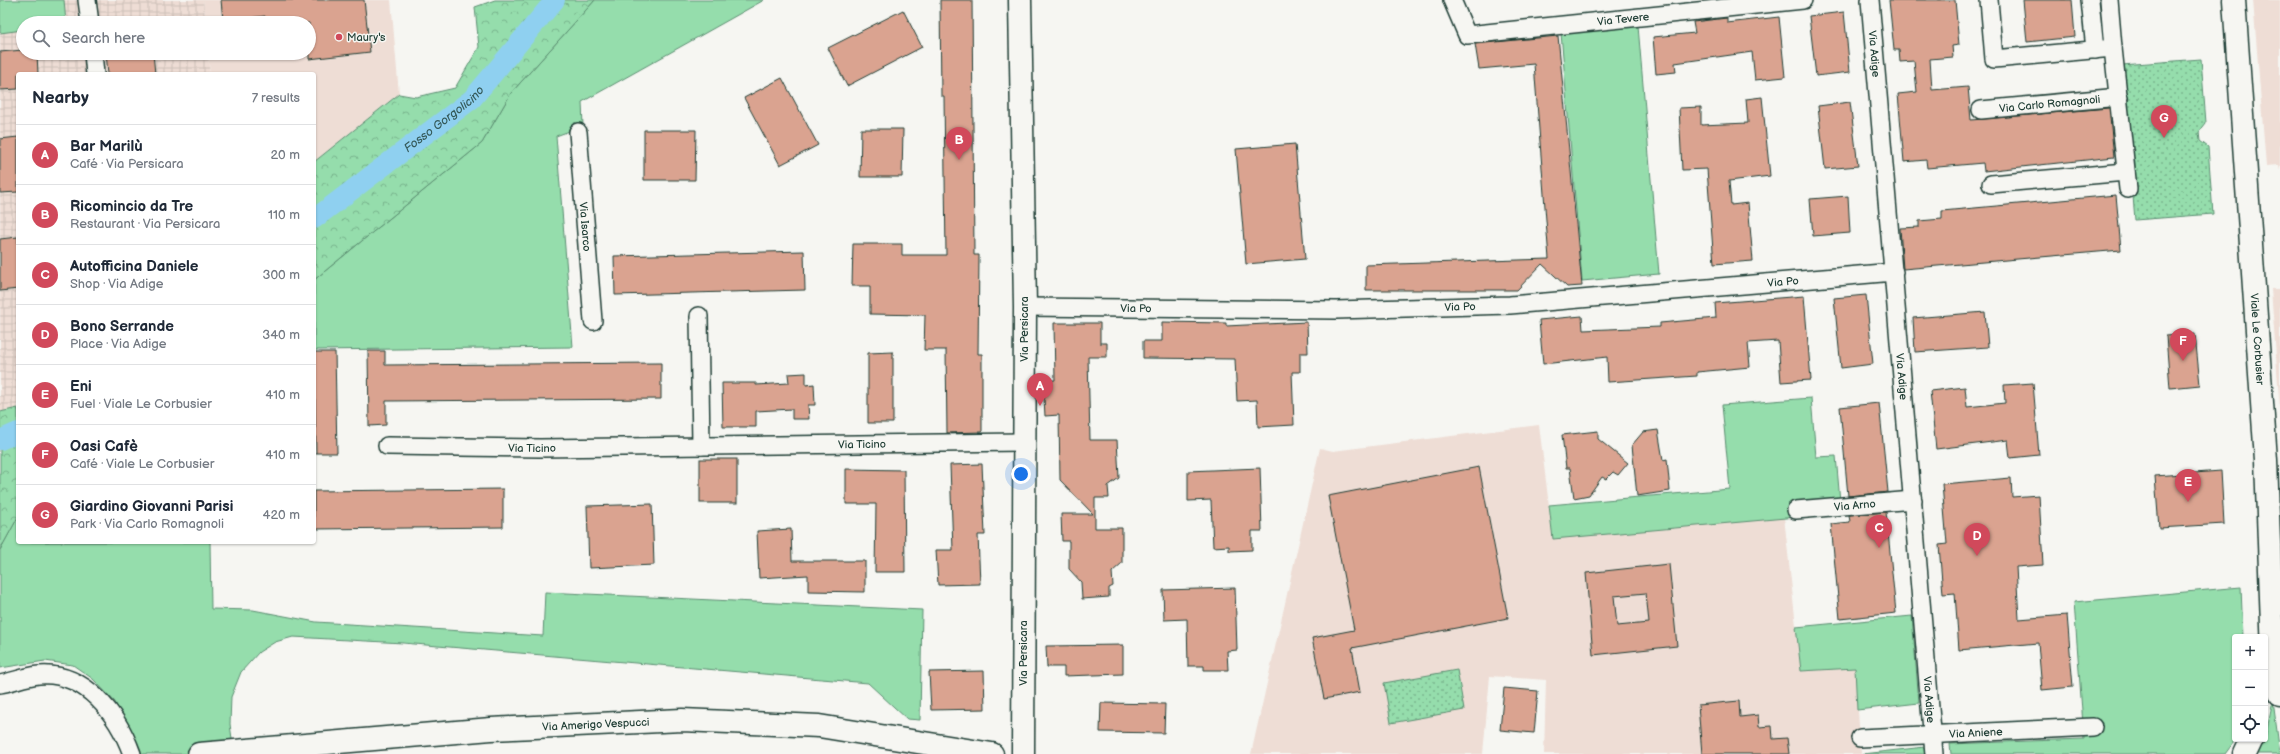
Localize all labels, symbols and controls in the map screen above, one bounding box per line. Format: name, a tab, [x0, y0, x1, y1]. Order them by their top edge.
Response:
street label: Via Tevere	[1596, 10, 1650, 28]
search box	[16, 16, 316, 60]
icon: search	[30, 27, 52, 49]
text: Search here	[62, 29, 145, 48]
street label: Via Adige	[1866, 30, 1883, 78]
place label: Maury's	[347, 31, 386, 44]
marker: Maury's	[334, 32, 344, 42]
water label: Fosso Gorgolicino	[401, 83, 488, 156]
text: Nearby	[32, 88, 89, 108]
text: 7 results	[252, 90, 300, 106]
street label: Via Carlo Romagnoli	[1999, 93, 2101, 115]
pin: G	[2151, 105, 2177, 138]
pin: B	[946, 127, 972, 160]
text: Bar Marilù	[70, 137, 143, 156]
text: A	[41, 147, 49, 163]
text: 20 m	[270, 147, 300, 163]
text: Café · Via Persicara	[70, 156, 184, 172]
text: Ricomincio da Tre	[70, 197, 193, 216]
street label: Via Isarco	[577, 202, 593, 252]
text: B	[40, 207, 50, 223]
text: 110 m	[268, 207, 300, 223]
text: Restaurant · Via Persicara	[70, 216, 220, 232]
text: Autofficina Daniele	[70, 257, 198, 276]
text: C	[40, 267, 50, 283]
text: 300 m	[262, 267, 300, 283]
street label: Via Po	[1767, 274, 1799, 290]
text: Shop · Via Adige	[70, 276, 163, 292]
street label: Viale Le Corbusier	[2247, 293, 2267, 387]
street label: Via Persicara	[1018, 296, 1031, 362]
street label: Via Po	[1444, 300, 1476, 314]
street label: Via Po	[1120, 302, 1152, 315]
text: Bono Serrande	[70, 317, 174, 336]
text: D	[40, 327, 50, 343]
text: 340 m	[262, 327, 300, 343]
pin: F	[2170, 328, 2196, 361]
text: Place · Via Adige	[70, 336, 166, 352]
street label: Via Adige	[1893, 353, 1910, 401]
pin: A	[1027, 373, 1053, 406]
text: Eni	[70, 377, 92, 396]
text: E	[41, 387, 49, 403]
text: 410 m	[265, 387, 300, 403]
text: Fuel · Viale Le Corbusier	[70, 396, 212, 412]
text: Oasi Cafè	[70, 437, 138, 456]
street label: Via Ticino	[838, 438, 886, 451]
street label: Via Ticino	[508, 442, 556, 455]
text: F	[41, 447, 49, 463]
text: 410 m	[265, 447, 300, 463]
text: Café · Viale Le Corbusier	[70, 456, 214, 472]
your location	[1011, 464, 1031, 484]
pin: E	[2175, 469, 2201, 502]
text: Giardino Giovanni Parisi	[70, 497, 233, 516]
street label: Via Arno	[1833, 497, 1876, 514]
text: G	[40, 507, 50, 523]
text: 420 m	[262, 507, 300, 523]
pin: C	[1866, 515, 1892, 548]
text: Park · Via Carlo Romagnoli	[70, 516, 224, 532]
pin: D	[1964, 523, 1990, 556]
street label: Via Persicara	[1017, 620, 1030, 686]
map controls	[2232, 634, 2268, 742]
button: +	[2232, 634, 2268, 670]
button: −	[2232, 670, 2268, 706]
street label: Via Adige	[1920, 676, 1937, 724]
button: locate	[2232, 706, 2268, 742]
street label: Via Amerigo Vespucci	[542, 716, 650, 734]
street label: Via Aniene	[1949, 725, 2003, 741]

